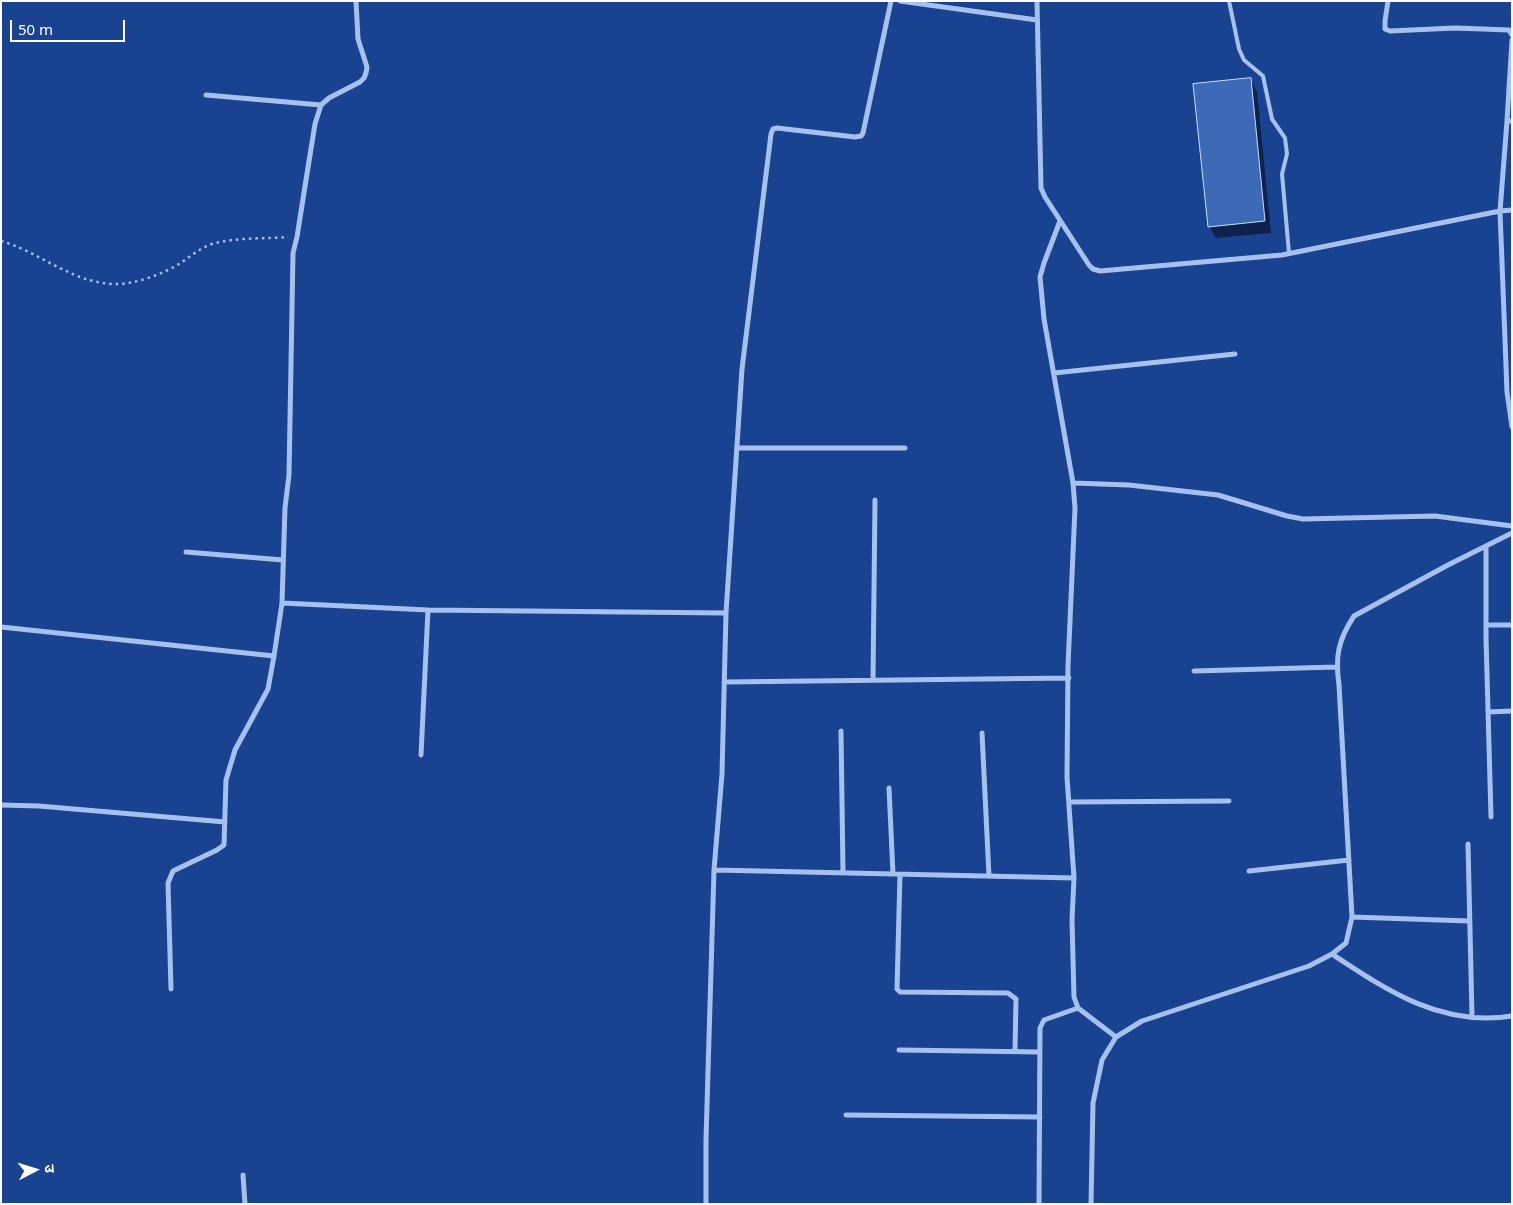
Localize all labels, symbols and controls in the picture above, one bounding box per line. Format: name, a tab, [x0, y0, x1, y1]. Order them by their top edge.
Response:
scale bar	[12, 10, 128, 42]
text: 50 m	[18, 19, 53, 39]
north arrow	[10, 1145, 60, 1195]
text: उ	[41, 1164, 60, 1174]

